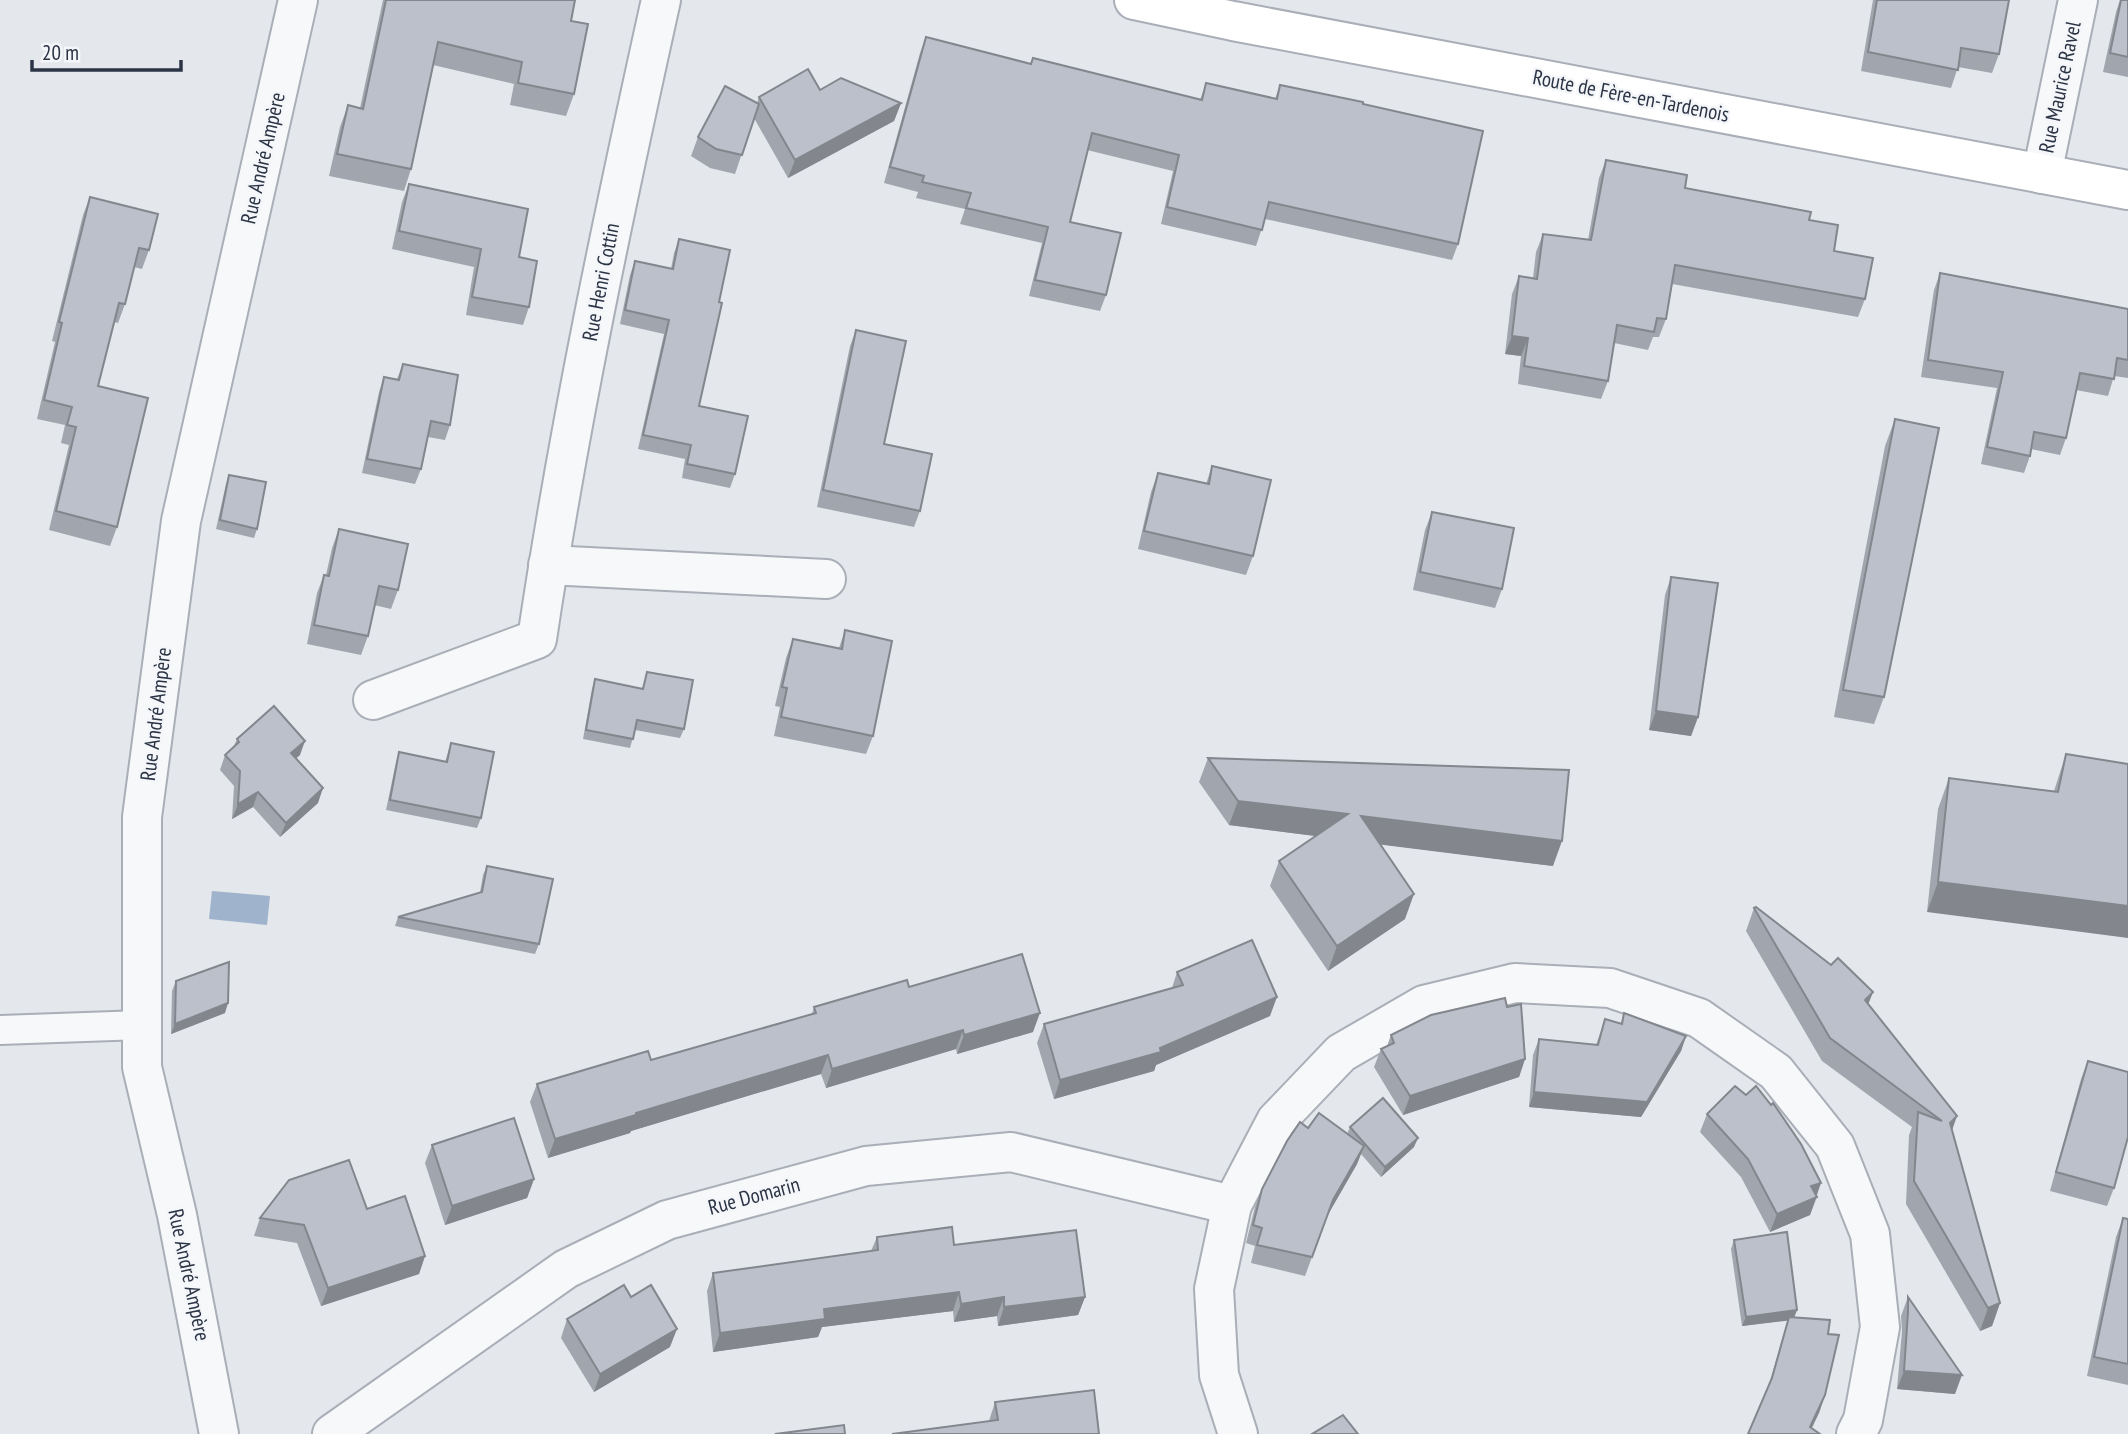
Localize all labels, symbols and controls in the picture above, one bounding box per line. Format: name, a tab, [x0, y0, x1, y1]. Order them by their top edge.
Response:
street label: Rue Maurice Ravel	[2032, 18, 2087, 155]
scale bar	[32, 28, 180, 72]
text: 20 m	[42, 39, 79, 66]
street label: Route de Fère-en-Tardenois	[1531, 63, 1732, 128]
street label: Rue André Ampère	[234, 89, 291, 226]
street label: Rue Henri Cottin	[576, 221, 625, 343]
street label: Rue André Ampère	[134, 646, 177, 782]
street label: Rue Domarin	[705, 1170, 803, 1221]
street label: Rue André Ampère	[162, 1206, 217, 1343]

